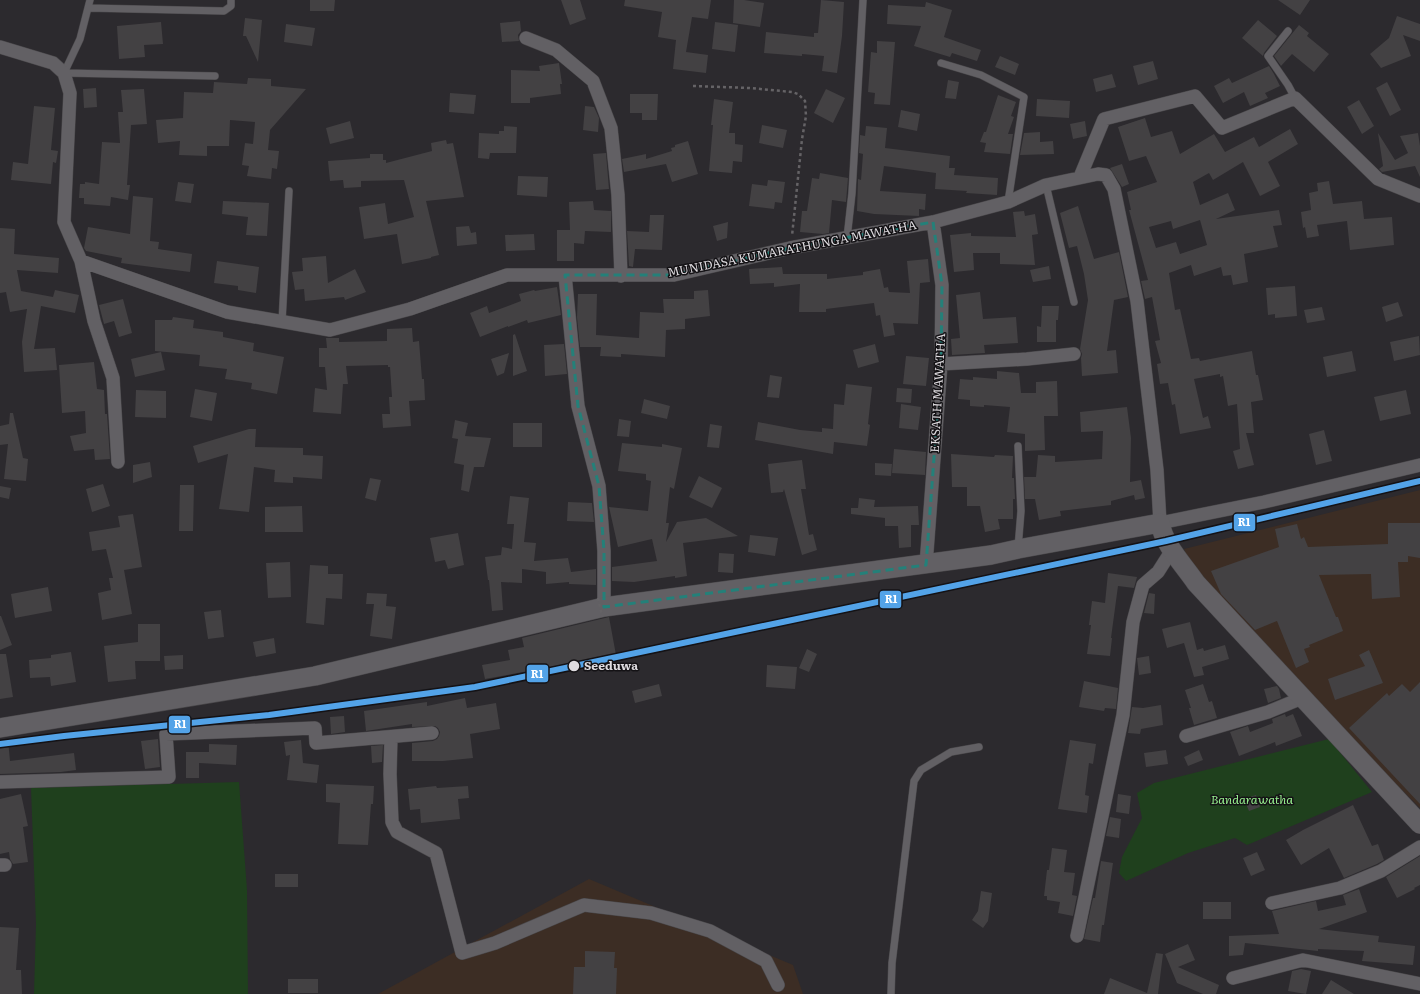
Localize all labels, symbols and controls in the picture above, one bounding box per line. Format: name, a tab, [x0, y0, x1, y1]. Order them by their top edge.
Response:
street label: MUNIDASA KUMARATHUNGA MAWATHA	[666, 215, 918, 281]
street label: EKSATH MAWATHA	[925, 333, 949, 453]
line badge: R1	[1233, 513, 1256, 532]
text: R1	[1238, 513, 1251, 529]
line badge: R1	[879, 590, 902, 609]
text: R1	[885, 590, 898, 606]
place label: Seeduwa	[584, 656, 638, 674]
marker: Seeduwa	[567, 659, 581, 673]
line badge: R1	[526, 664, 549, 683]
text: R1	[531, 665, 544, 681]
line badge: R1	[168, 715, 191, 734]
text: R1	[174, 715, 187, 731]
park label: Bandarawatha	[1211, 790, 1293, 808]

